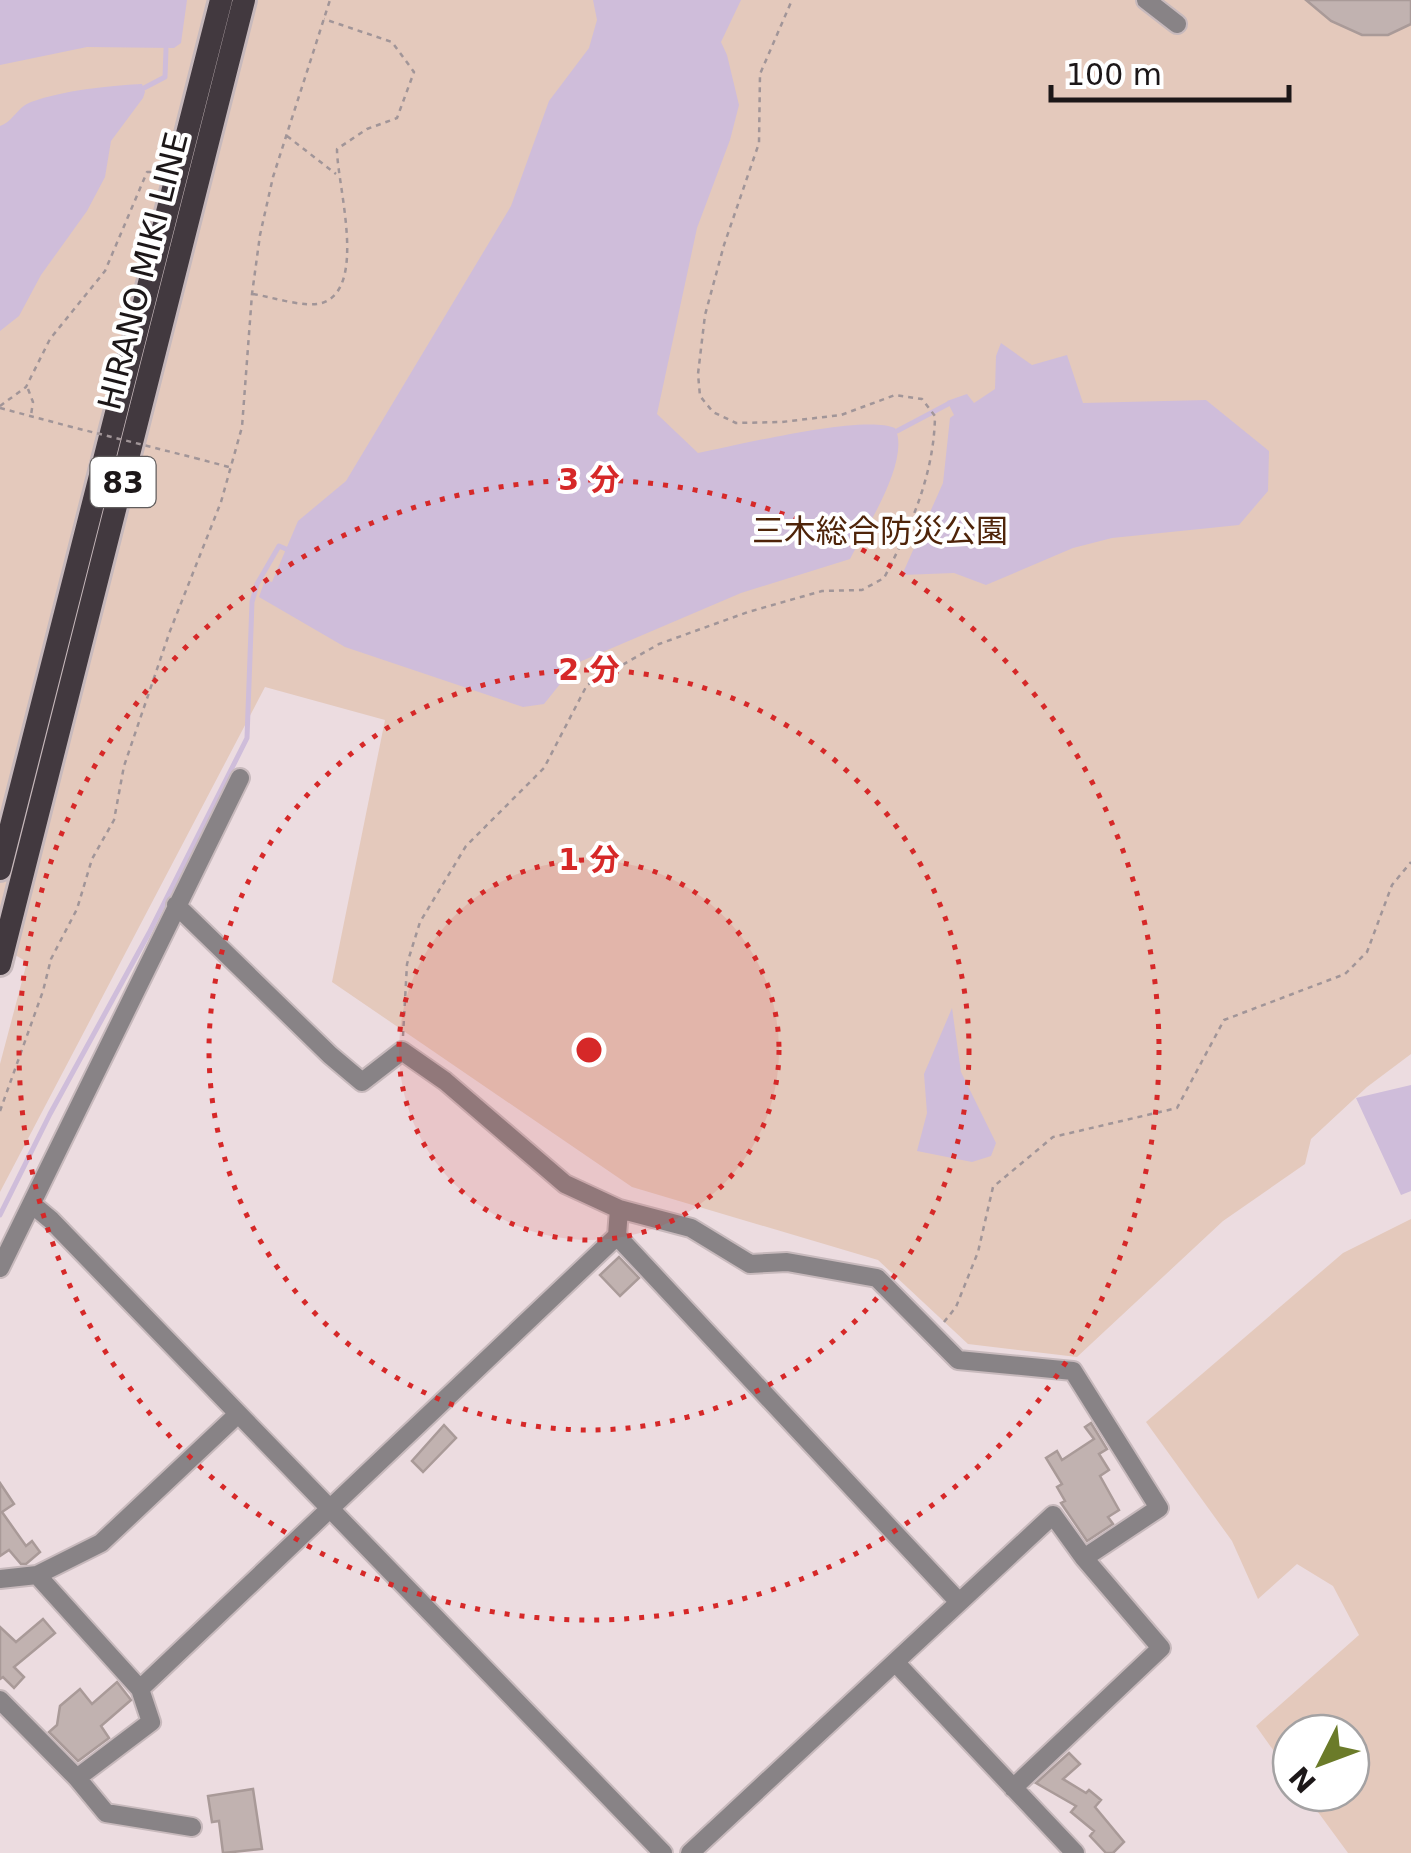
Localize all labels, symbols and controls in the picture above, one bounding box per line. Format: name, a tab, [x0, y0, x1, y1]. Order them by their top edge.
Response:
scale bar	[1051, 40, 1288, 102]
text: 100 m	[1066, 57, 1162, 92]
street label: HIRANO MIKI LINE	[90, 128, 196, 414]
road number: 83	[90, 457, 156, 507]
text: 3 分	[558, 462, 620, 497]
park label: 三木総合防災公園	[752, 512, 1008, 550]
text: 2 分	[558, 652, 620, 687]
text: 1 分	[558, 842, 620, 877]
centre of rings	[571, 1032, 607, 1068]
north arrow	[1271, 1713, 1371, 1813]
text: N	[1283, 1760, 1323, 1799]

